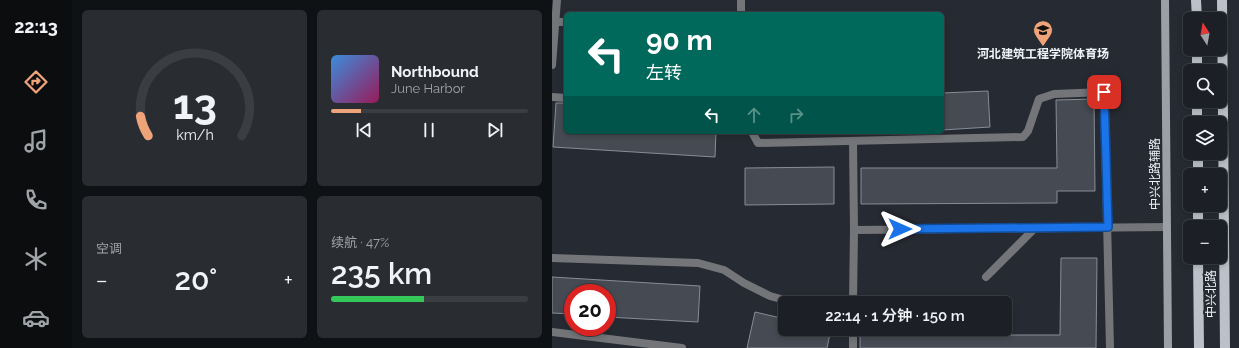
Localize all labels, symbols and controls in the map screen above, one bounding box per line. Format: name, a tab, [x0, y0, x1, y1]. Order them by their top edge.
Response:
north arrow	[1183, 12, 1227, 56]
map controls	[1183, 12, 1227, 264]
text: 22:13	[14, 16, 58, 37]
school or university icon: 河北建筑工程学院体育场	[1032, 19, 1054, 47]
text: 90 m	[646, 24, 712, 57]
icon: left	[580, 28, 632, 80]
place label: 河北建筑工程学院体育场	[977, 47, 1109, 61]
text: 左转	[646, 62, 682, 83]
text: Northbound	[391, 63, 479, 81]
button: search	[1183, 64, 1227, 108]
icon: directions	[22, 68, 50, 96]
pin	[1087, 75, 1121, 109]
text: 13	[173, 80, 216, 129]
text: June Harbor	[391, 81, 465, 96]
icon: arrive	[1093, 81, 1115, 103]
icon: left	[701, 104, 723, 126]
icon: ahead	[743, 104, 765, 126]
icon: right	[785, 104, 807, 126]
button: layers	[1183, 116, 1227, 160]
icon: previous	[353, 119, 375, 141]
icon: pause	[418, 119, 440, 141]
icon: next	[484, 119, 506, 141]
icon: music	[22, 127, 50, 155]
text: km/h	[176, 127, 213, 143]
street label: 中兴北路辅路	[1148, 138, 1162, 210]
button: +	[1183, 168, 1227, 212]
icon: phone	[22, 186, 50, 214]
position arrow	[879, 208, 921, 250]
button: −	[1183, 220, 1227, 264]
text: 续航 · 47%	[331, 235, 389, 250]
text: 空调	[96, 241, 122, 256]
icon: climate	[22, 245, 50, 273]
text: 235 km	[331, 256, 432, 291]
text: 20°	[175, 262, 217, 297]
text: −	[96, 267, 108, 293]
text: +	[284, 267, 293, 293]
street label: 中兴北路	[1204, 270, 1218, 318]
speed limit sign: 20	[564, 284, 616, 336]
icon: car	[22, 304, 50, 332]
text: 22:14 · 1 分钟 · 150 m	[825, 307, 965, 325]

